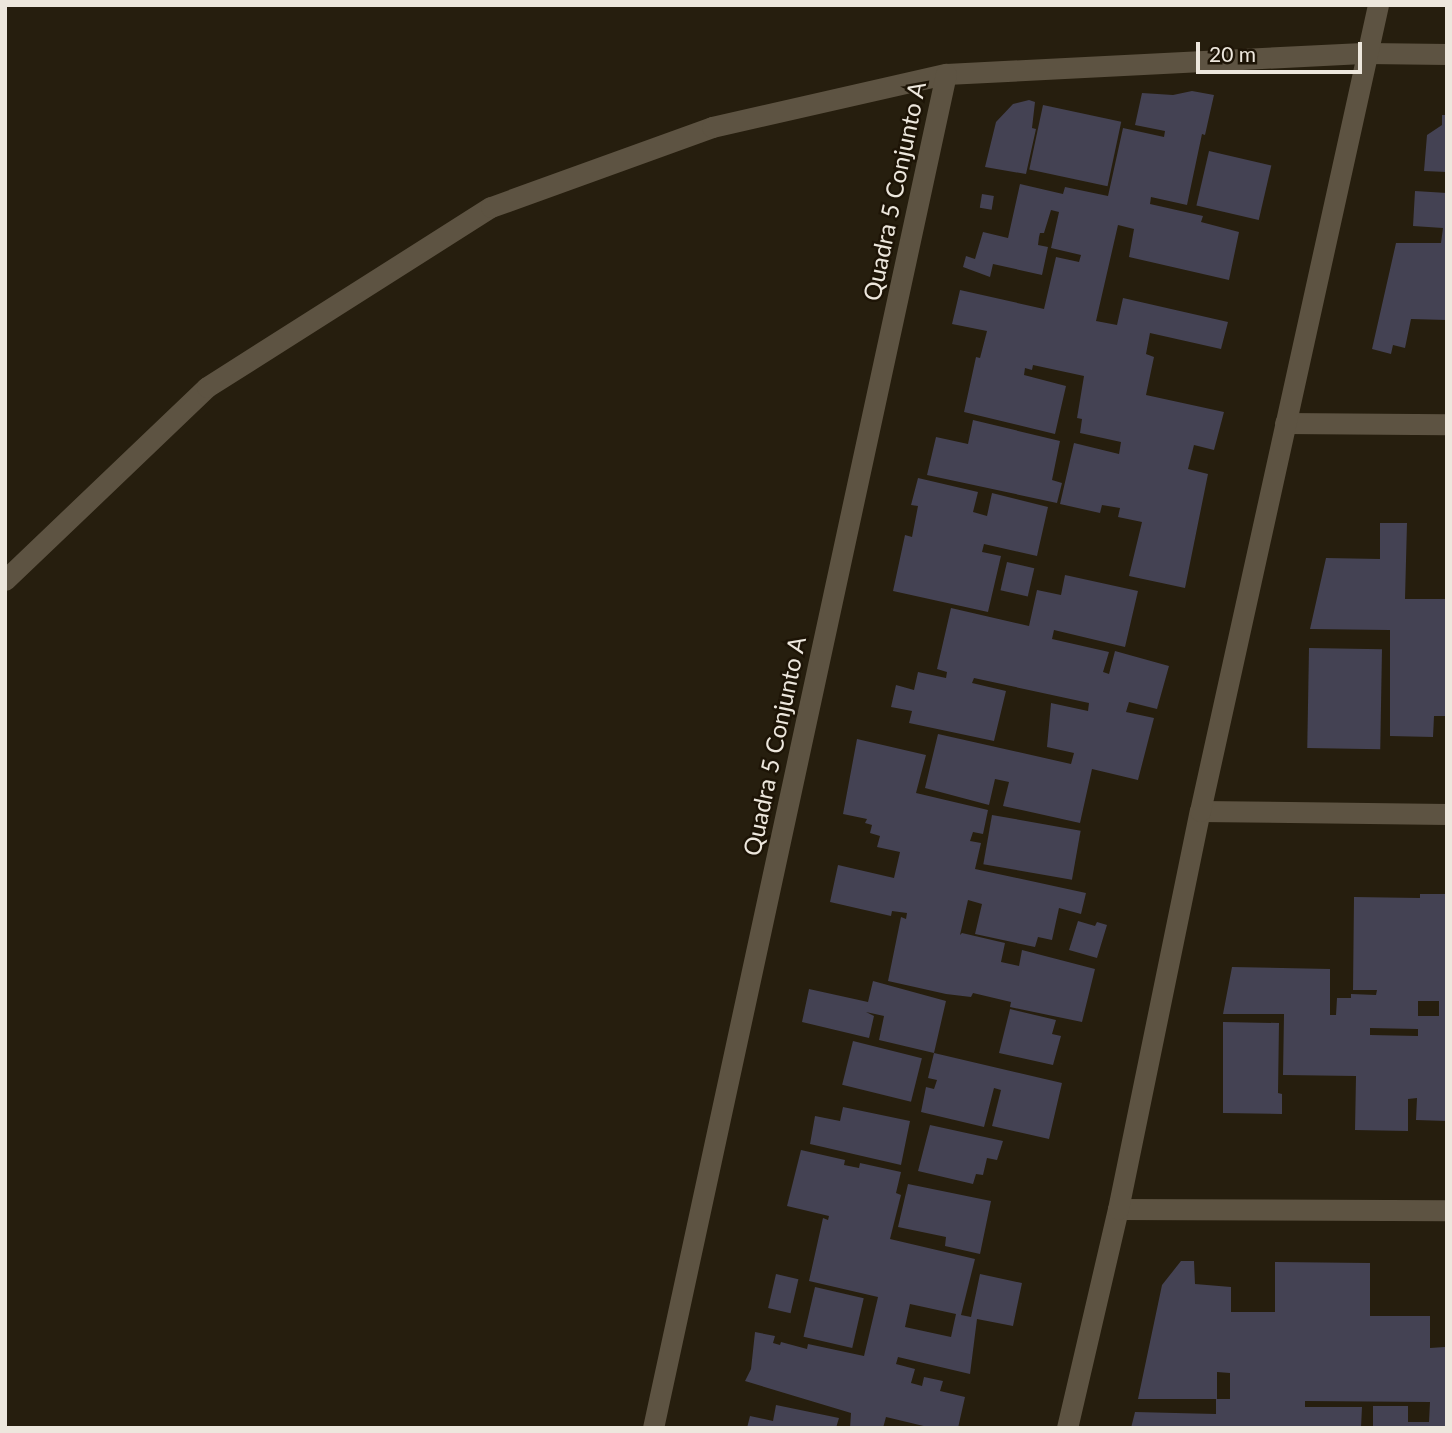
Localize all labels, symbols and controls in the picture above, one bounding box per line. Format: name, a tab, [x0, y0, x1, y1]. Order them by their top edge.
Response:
scale bar	[1200, 28, 1366, 72]
text: 20 m	[1209, 41, 1256, 66]
street label: Quadra 5 Conjunto A	[857, 78, 931, 304]
street label: Quadra 5 Conjunto A	[737, 633, 811, 859]

